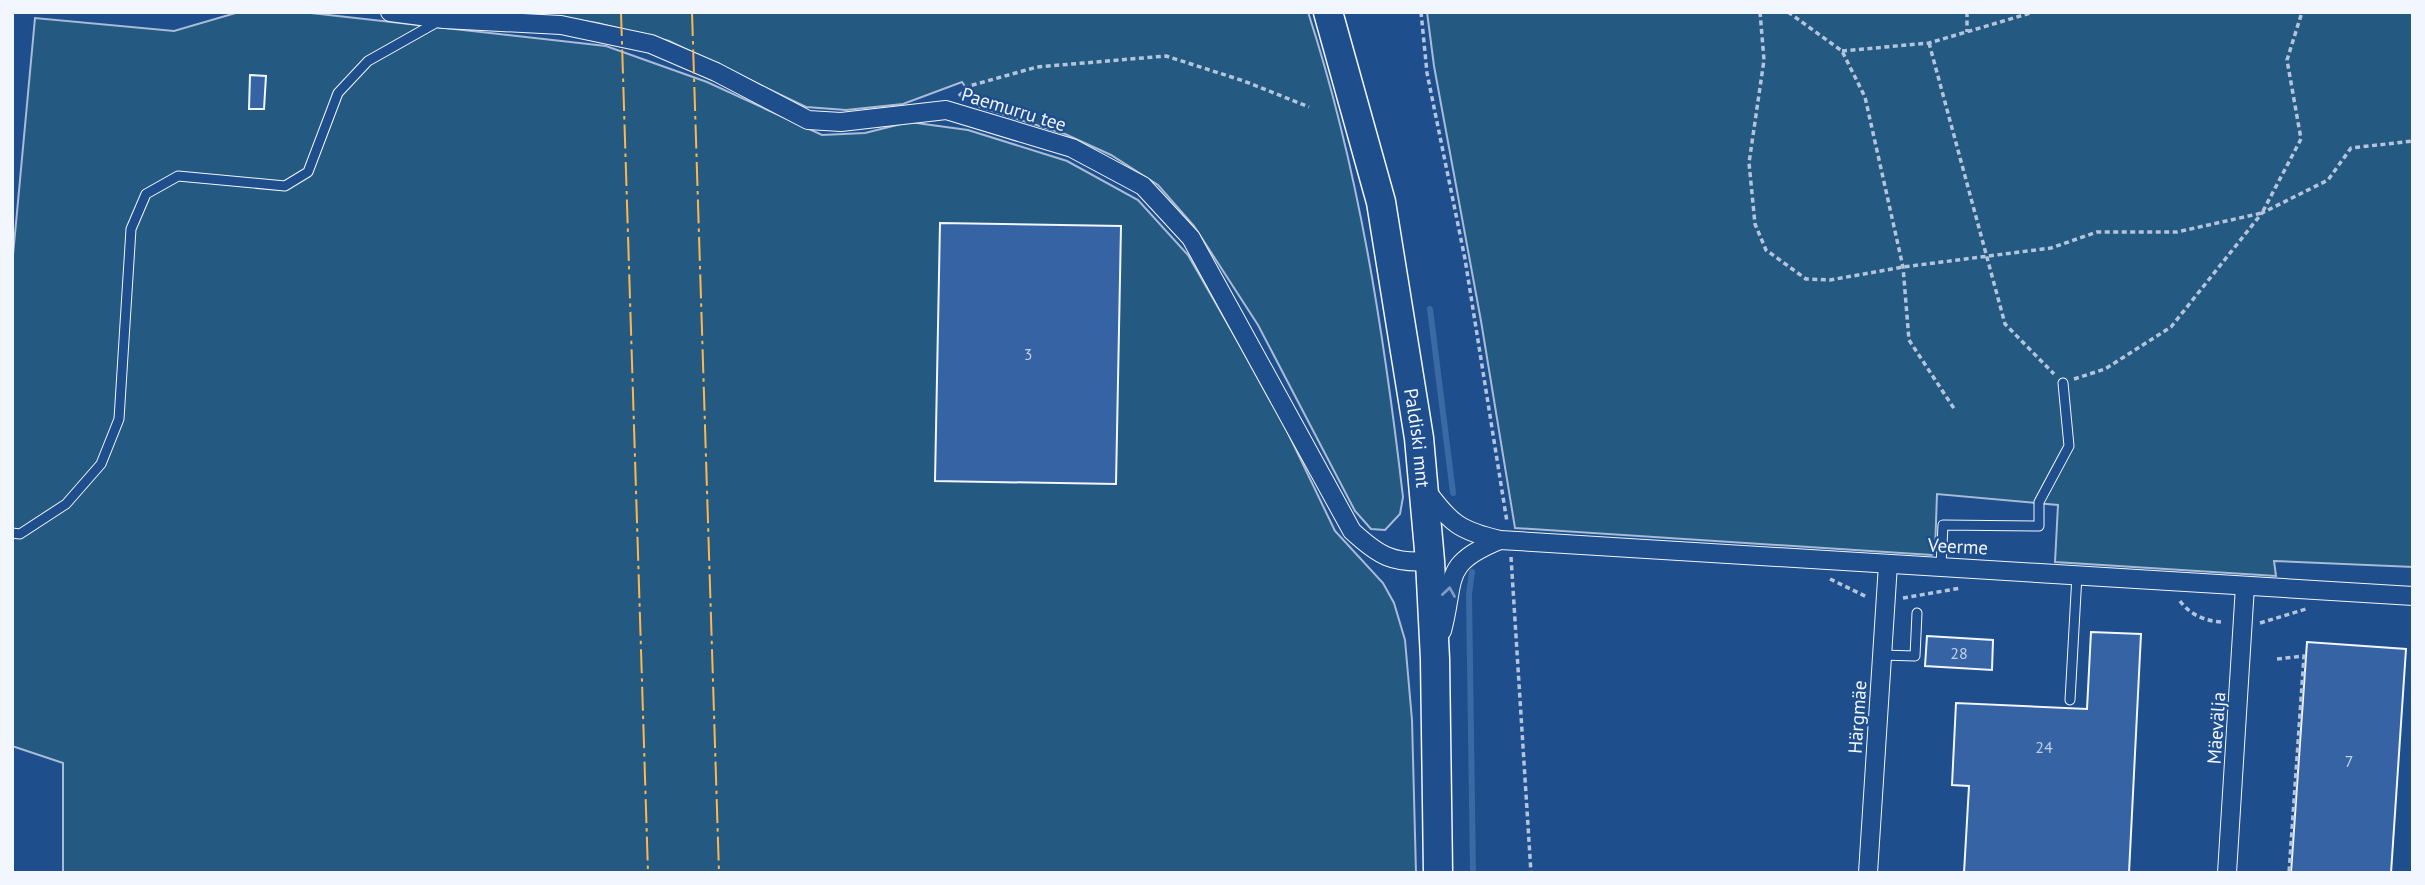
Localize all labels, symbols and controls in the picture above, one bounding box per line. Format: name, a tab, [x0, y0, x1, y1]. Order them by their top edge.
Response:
street label: Paemurru tee	[959, 82, 1069, 136]
house number: 3	[1024, 344, 1032, 364]
street label: Paldiski mnt	[1399, 387, 1435, 489]
street label: Veerme	[1926, 532, 1989, 560]
one-way arrow	[1441, 586, 1456, 598]
house number: 28	[1950, 643, 1968, 663]
street label: Härgmäe	[1842, 680, 1872, 754]
street label: Mäevälja	[2202, 691, 2230, 765]
house number: 24	[2035, 737, 2053, 757]
house number: 7	[2345, 751, 2353, 771]

